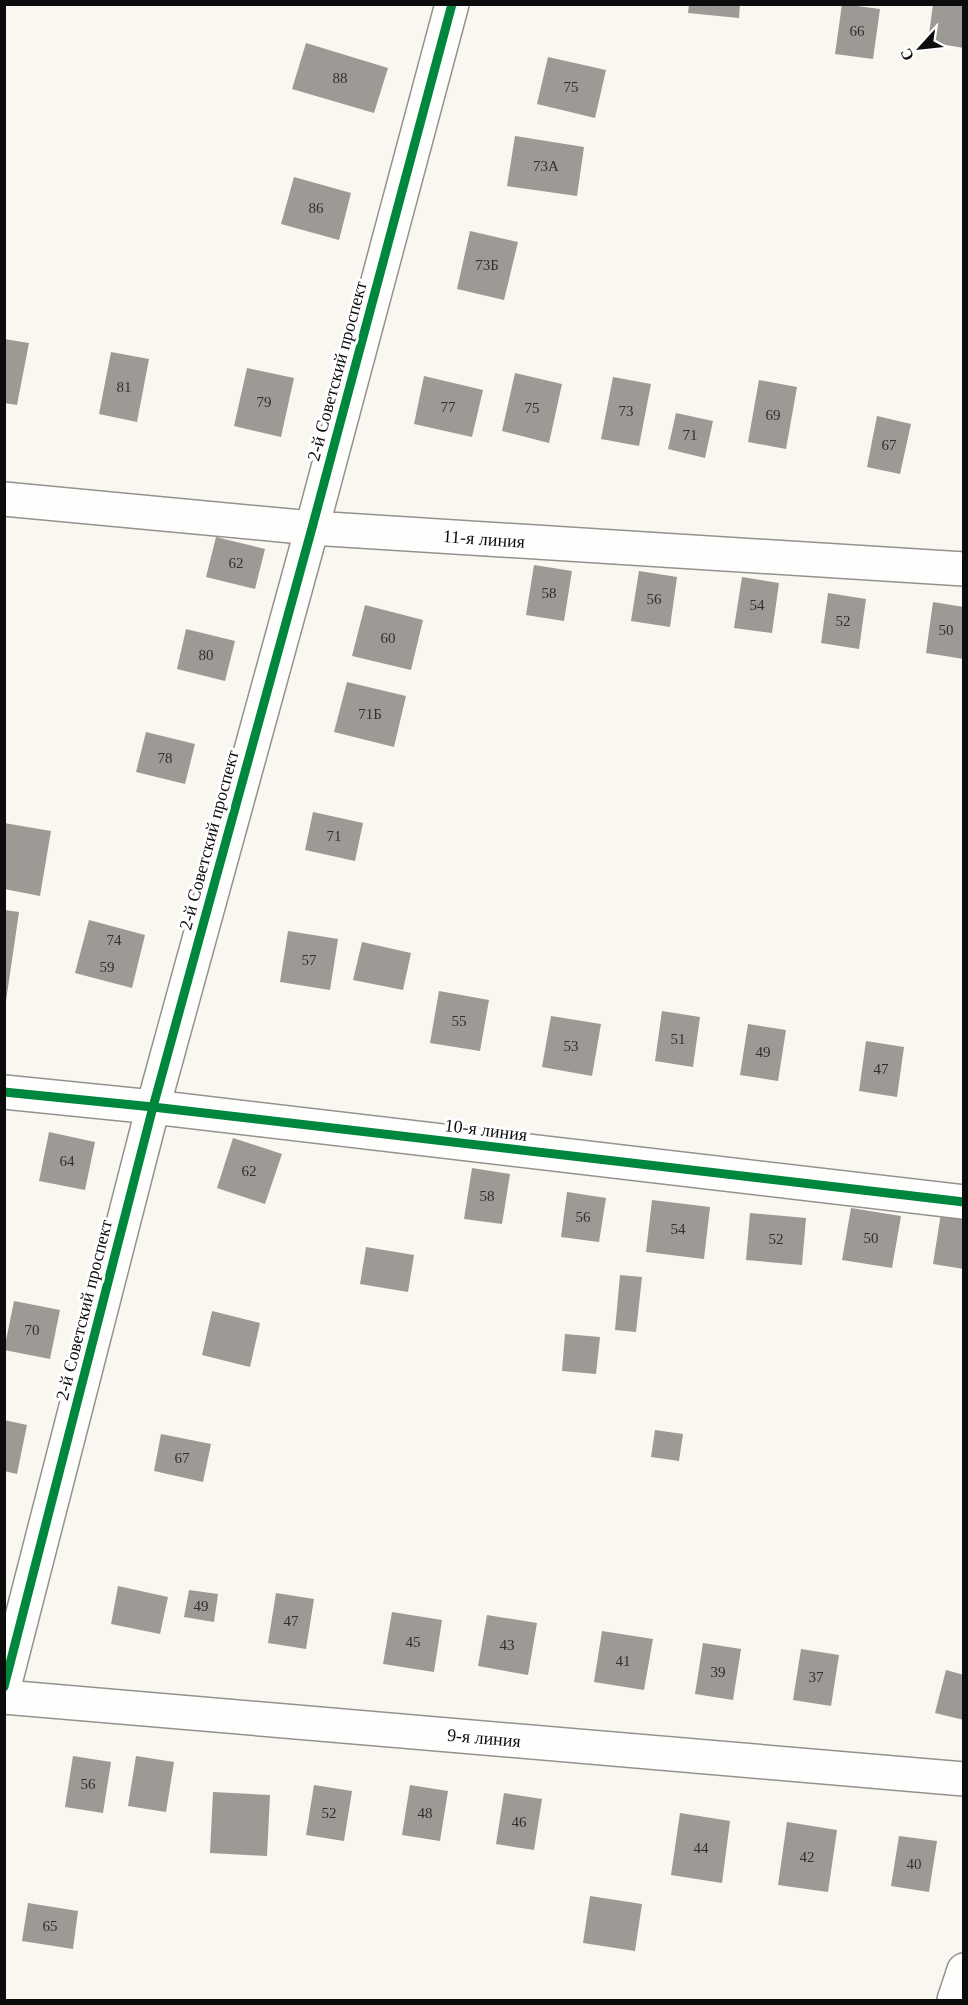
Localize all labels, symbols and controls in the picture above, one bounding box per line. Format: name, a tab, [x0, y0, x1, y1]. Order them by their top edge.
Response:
north arrow	[890, 18, 950, 78]
house number: 66	[850, 23, 865, 39]
text: С	[897, 46, 917, 64]
house number: 88	[333, 70, 348, 86]
house number: 75	[564, 79, 579, 95]
house number: 73А	[533, 158, 559, 174]
house number: 86	[309, 200, 324, 216]
house number: 73Б	[475, 257, 499, 273]
street label: 2-й Советский проспект	[303, 279, 371, 463]
house number: 81	[117, 379, 132, 395]
house number: 79	[257, 394, 272, 410]
house number: 77	[441, 399, 456, 415]
house number: 75	[525, 400, 540, 416]
house number: 73	[619, 403, 634, 419]
house number: 69	[766, 407, 781, 423]
house number: 71	[683, 427, 698, 443]
house number: 67	[882, 437, 897, 453]
street label: 11-я линия	[442, 526, 526, 552]
house number: 62	[229, 555, 244, 571]
house number: 58	[542, 585, 557, 601]
house number: 56	[647, 591, 662, 607]
house number: 54	[750, 597, 765, 613]
house number: 52	[836, 613, 851, 629]
house number: 50	[939, 622, 954, 638]
house number: 60	[381, 630, 396, 646]
house number: 80	[199, 647, 214, 663]
house number: 71Б	[358, 706, 382, 722]
street label: 2-й Советский проспект	[175, 748, 243, 932]
house number: 78	[158, 750, 173, 766]
house number: 71	[327, 828, 342, 844]
house number: 74	[107, 932, 122, 948]
house number: 57	[302, 952, 317, 968]
house number: 59	[100, 959, 115, 975]
house number: 55	[452, 1013, 467, 1029]
house number: 51	[671, 1031, 686, 1047]
house number: 53	[564, 1038, 579, 1054]
house number: 49	[756, 1044, 771, 1060]
house number: 47	[874, 1061, 889, 1077]
street label: 10-я линия	[444, 1115, 528, 1145]
house number: 64	[60, 1153, 75, 1169]
house number: 62	[242, 1163, 257, 1179]
house number: 58	[480, 1188, 495, 1204]
house number: 56	[576, 1209, 591, 1225]
street label: 2-й Советский проспект	[52, 1218, 116, 1402]
house number: 54	[671, 1221, 686, 1237]
house number: 50	[864, 1230, 879, 1246]
house number: 52	[769, 1231, 784, 1247]
house number: 70	[25, 1322, 40, 1338]
house number: 67	[175, 1450, 190, 1466]
house number: 49	[194, 1598, 209, 1614]
house number: 47	[284, 1613, 299, 1629]
house number: 45	[406, 1634, 421, 1650]
house number: 43	[500, 1637, 515, 1653]
house number: 41	[616, 1653, 631, 1669]
house number: 39	[711, 1664, 726, 1680]
house number: 37	[809, 1669, 824, 1685]
street label: 9-я линия	[446, 1725, 522, 1751]
house number: 56	[81, 1776, 96, 1792]
house number: 52	[322, 1805, 337, 1821]
house number: 48	[418, 1805, 433, 1821]
house number: 46	[512, 1814, 527, 1830]
house number: 44	[694, 1840, 709, 1856]
house number: 42	[800, 1849, 815, 1865]
house number: 40	[907, 1856, 922, 1872]
house number: 65	[43, 1918, 58, 1934]

